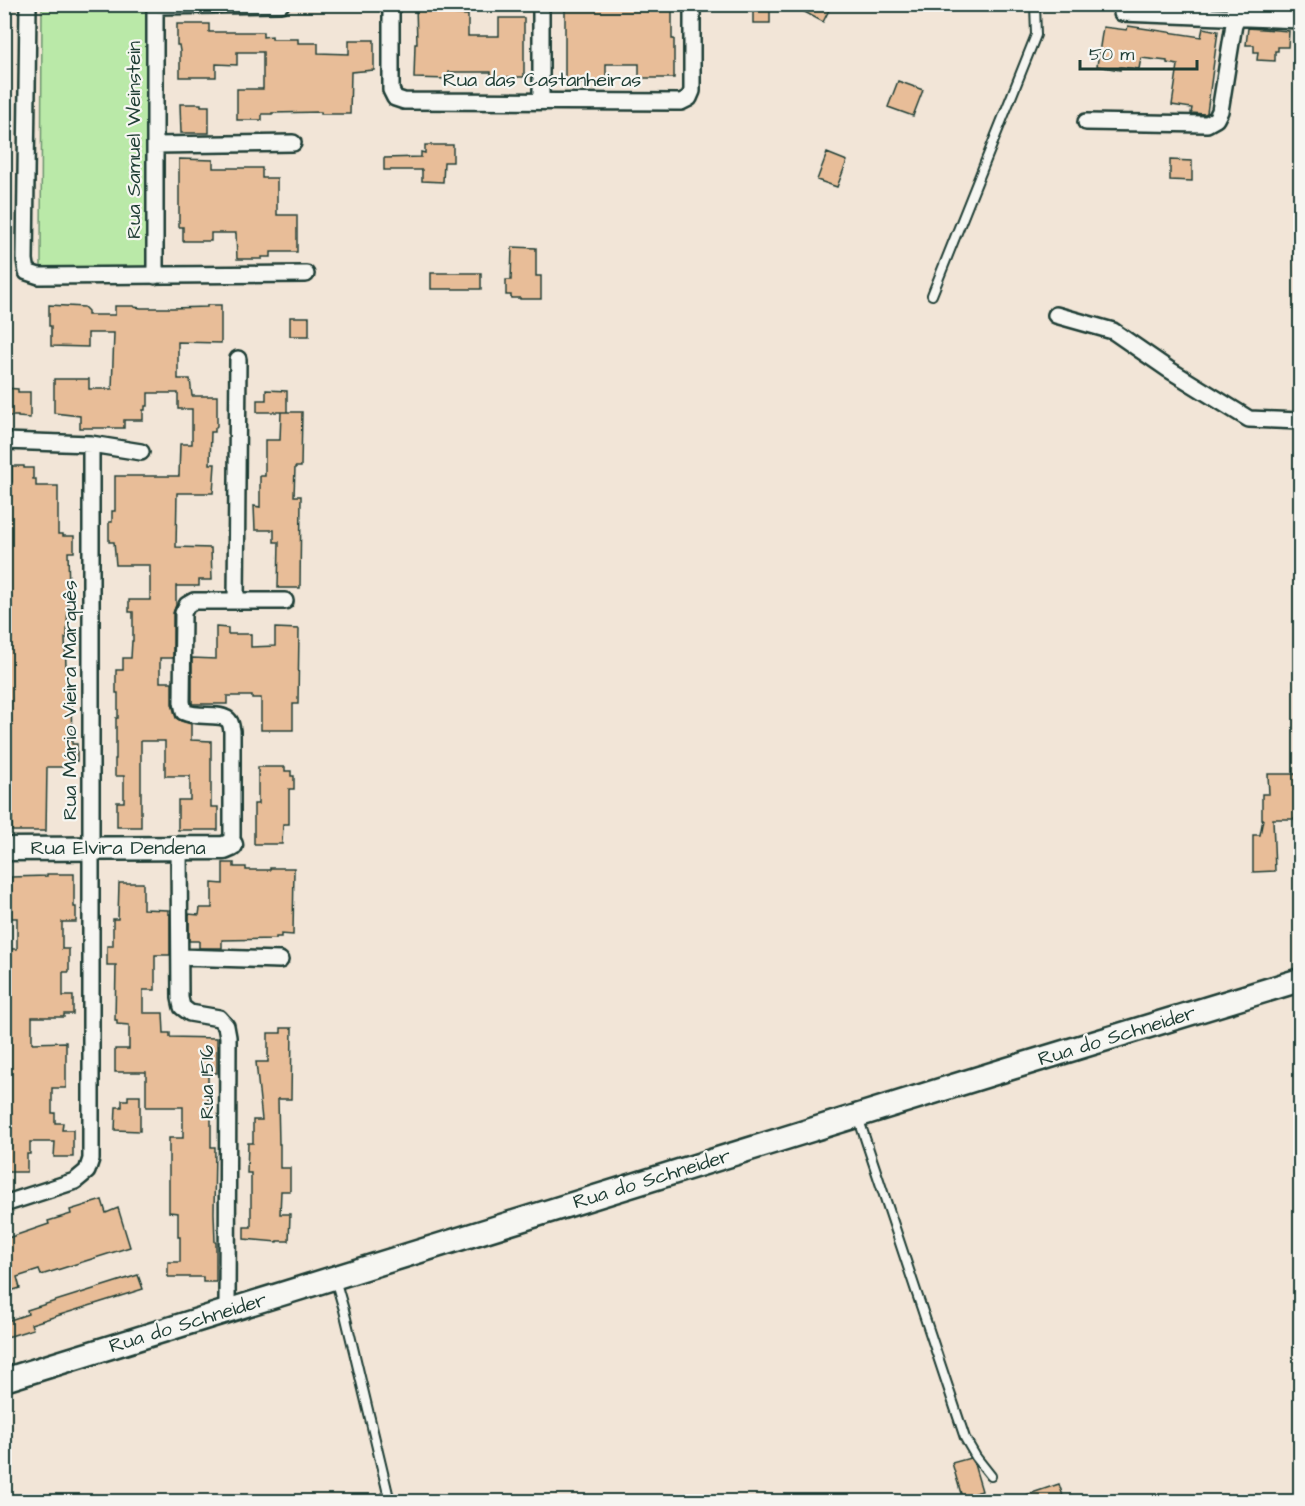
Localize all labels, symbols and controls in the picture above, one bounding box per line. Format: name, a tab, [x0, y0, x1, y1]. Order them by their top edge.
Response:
scale bar	[1080, 33, 1197, 71]
street label: Rua Samuel Weinstein	[120, 41, 148, 239]
text: 50 m	[1089, 42, 1134, 67]
street label: Rua das Castanheiras	[443, 66, 641, 94]
street label: Rua Mário Vieira Marquês	[56, 580, 84, 820]
street label: Rua Elvira Dendena	[30, 834, 206, 862]
street label: Rua do Schneider	[1035, 999, 1199, 1073]
street label: Rua 1516	[193, 1044, 221, 1119]
street label: Rua do Schneider	[570, 1142, 734, 1216]
street label: Rua do Schneider	[106, 1286, 270, 1360]

